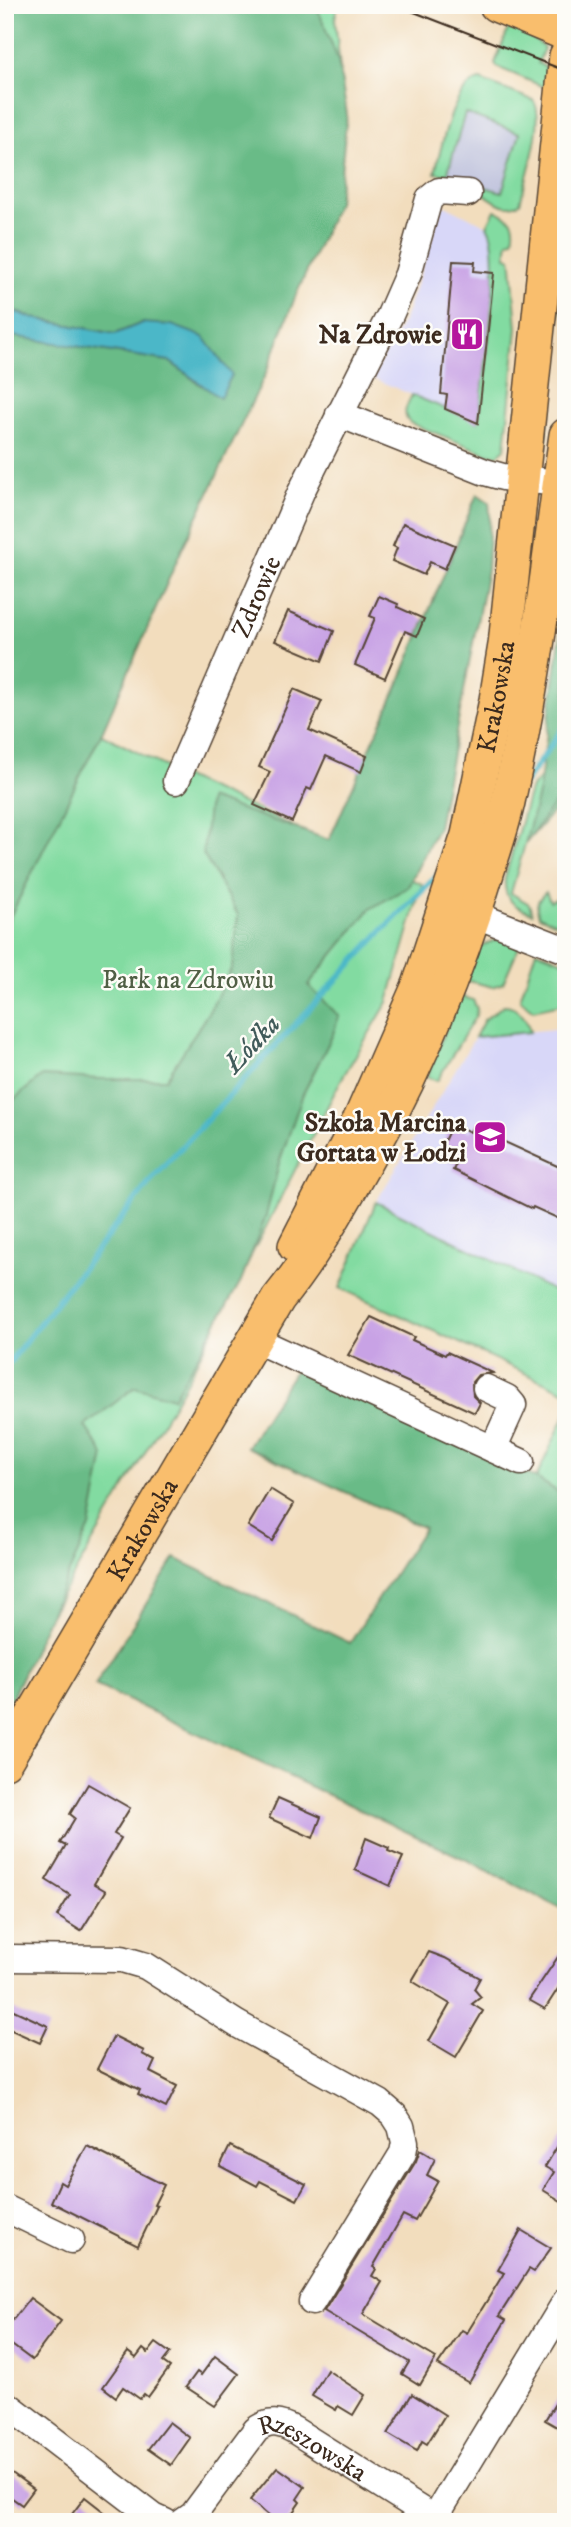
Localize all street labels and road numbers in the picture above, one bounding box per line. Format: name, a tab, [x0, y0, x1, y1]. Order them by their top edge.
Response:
street label: Zdrowie	[225, 551, 289, 643]
street label: Krakowska	[470, 638, 523, 756]
street label: Krakowska	[100, 1473, 186, 1587]
street label: Rzeszowska	[254, 2407, 373, 2490]

